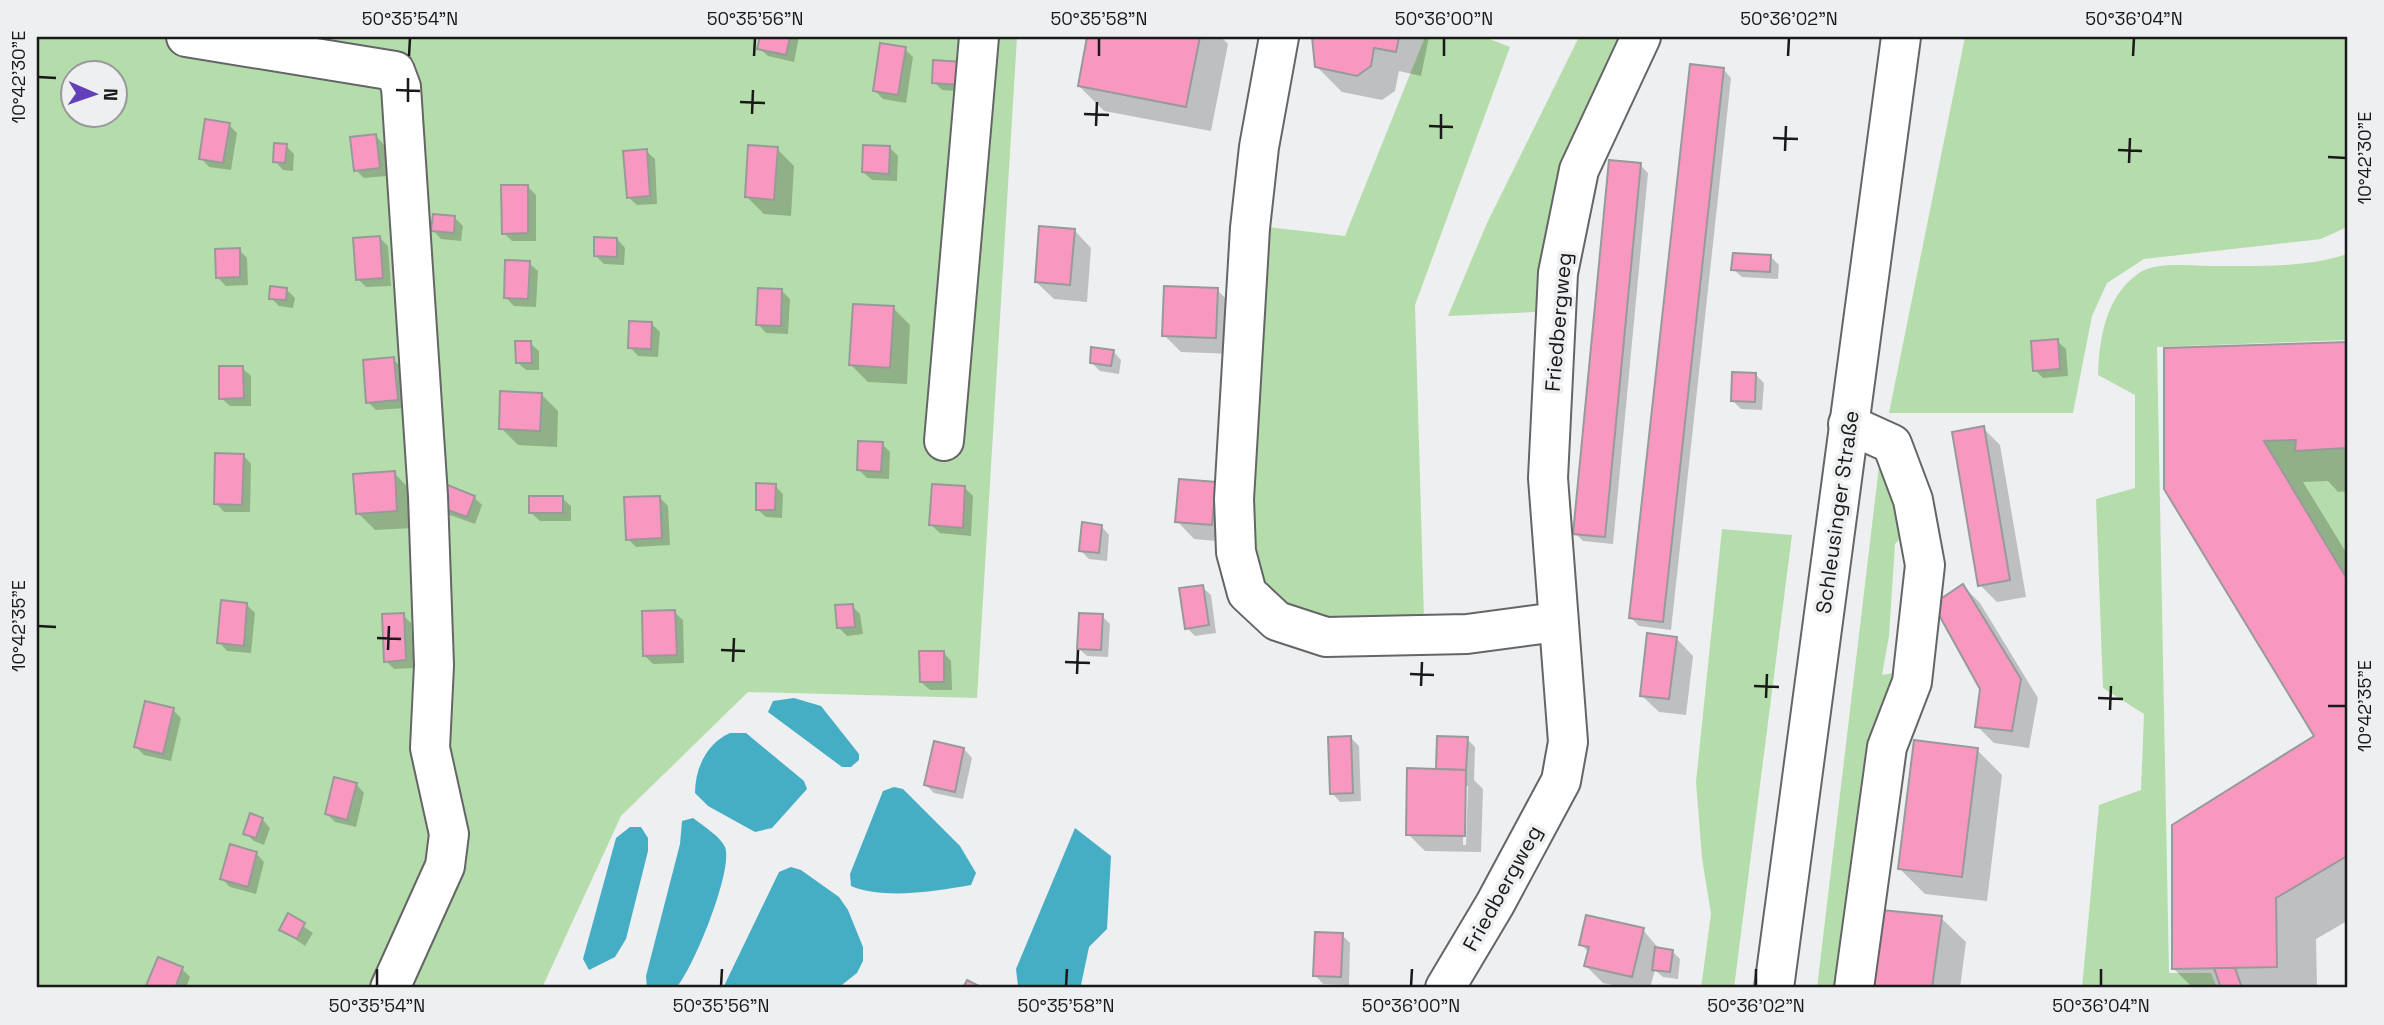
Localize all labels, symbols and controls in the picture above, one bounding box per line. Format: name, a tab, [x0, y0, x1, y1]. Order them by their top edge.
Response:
text: 50°35'54"N	[362, 7, 458, 30]
text: 50°35'56"N	[707, 7, 803, 30]
text: 50°35'58"N	[1051, 7, 1147, 30]
text: 50°36'00"N	[1395, 7, 1493, 30]
text: 50°36'02"N	[1740, 7, 1838, 30]
text: 50°36'04"N	[2085, 7, 2183, 30]
text: 10°42'30"E	[7, 31, 30, 123]
north arrow	[60, 60, 130, 130]
text: N	[98, 88, 123, 101]
text: 10°42'30"E	[2353, 112, 2376, 204]
street label: Friedbergweg	[1538, 251, 1578, 393]
street label: Schleusinger Straße	[1809, 409, 1865, 615]
text: 10°42'35"E	[7, 580, 30, 672]
text: 10°42'35"E	[2353, 660, 2376, 752]
street label: Friedbergweg	[1456, 820, 1548, 956]
text: 50°35'54"N	[329, 994, 425, 1017]
text: 50°35'56"N	[673, 994, 769, 1017]
text: 50°35'58"N	[1018, 994, 1114, 1017]
text: 50°36'00"N	[1362, 994, 1460, 1017]
text: 50°36'02"N	[1707, 994, 1805, 1017]
text: 50°36'04"N	[2052, 994, 2150, 1017]

